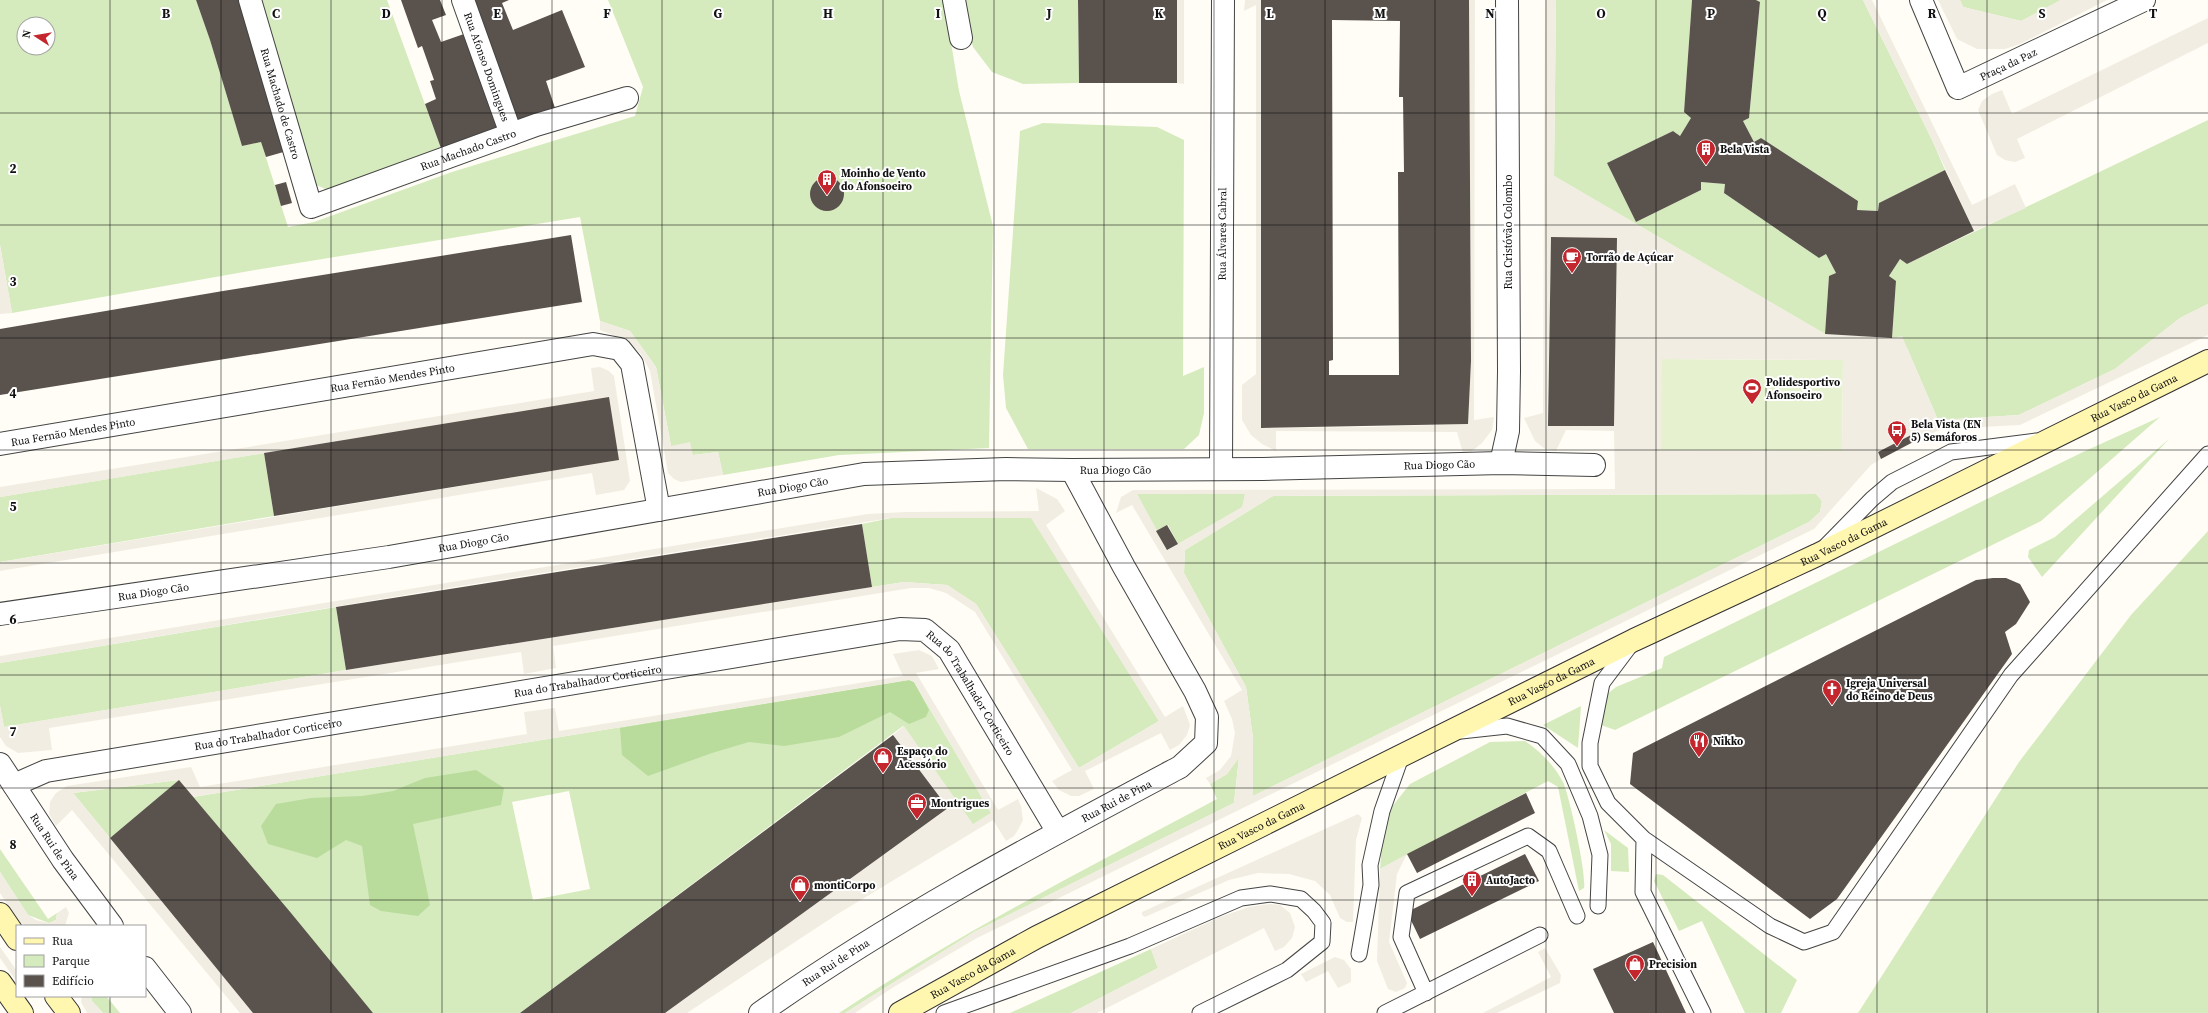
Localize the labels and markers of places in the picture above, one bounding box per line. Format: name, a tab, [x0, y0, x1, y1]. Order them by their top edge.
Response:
building icon: Bela Vista	[1695, 138, 1717, 166]
place label: Bela Vista	[1720, 142, 1769, 157]
place label: Moinho de Vento do Afonsoeiro	[841, 166, 926, 194]
building icon: Moinho de Vento do Afonsoeiro	[816, 168, 838, 196]
cafe icon: Torrão de Açúcar	[1561, 246, 1583, 274]
place label: Torrão de Açúcar	[1586, 250, 1674, 265]
place label: Polidesportivo Afonsoeiro	[1766, 375, 1840, 403]
sports icon: Polidesportivo Afonsoeiro	[1741, 377, 1763, 405]
place label: Bela Vista (EN 5) Semáforos	[1911, 417, 1981, 445]
bus stop icon: Bela Vista (EN 5) Semáforos	[1886, 419, 1908, 447]
place label: Igreja Universal do Reino de Deus	[1846, 676, 1933, 704]
church icon: Igreja Universal do Reino de Deus	[1821, 678, 1843, 706]
restaurant icon: Nikko	[1688, 730, 1710, 758]
place label: Nikko	[1713, 734, 1743, 749]
place label: Espaço do Acessório	[897, 744, 948, 772]
shop icon: Espaço do Acessório	[872, 746, 894, 774]
office icon: Montrigues	[906, 792, 928, 820]
place label: Montrigues	[931, 796, 989, 811]
building icon: AutoJacto	[1461, 869, 1483, 897]
place label: AutoJacto	[1486, 873, 1535, 888]
shop icon: montiCorpo	[789, 874, 811, 902]
place label: montiCorpo	[814, 878, 876, 893]
shop icon: Precision	[1624, 953, 1646, 981]
place label: Precision	[1649, 957, 1697, 972]

